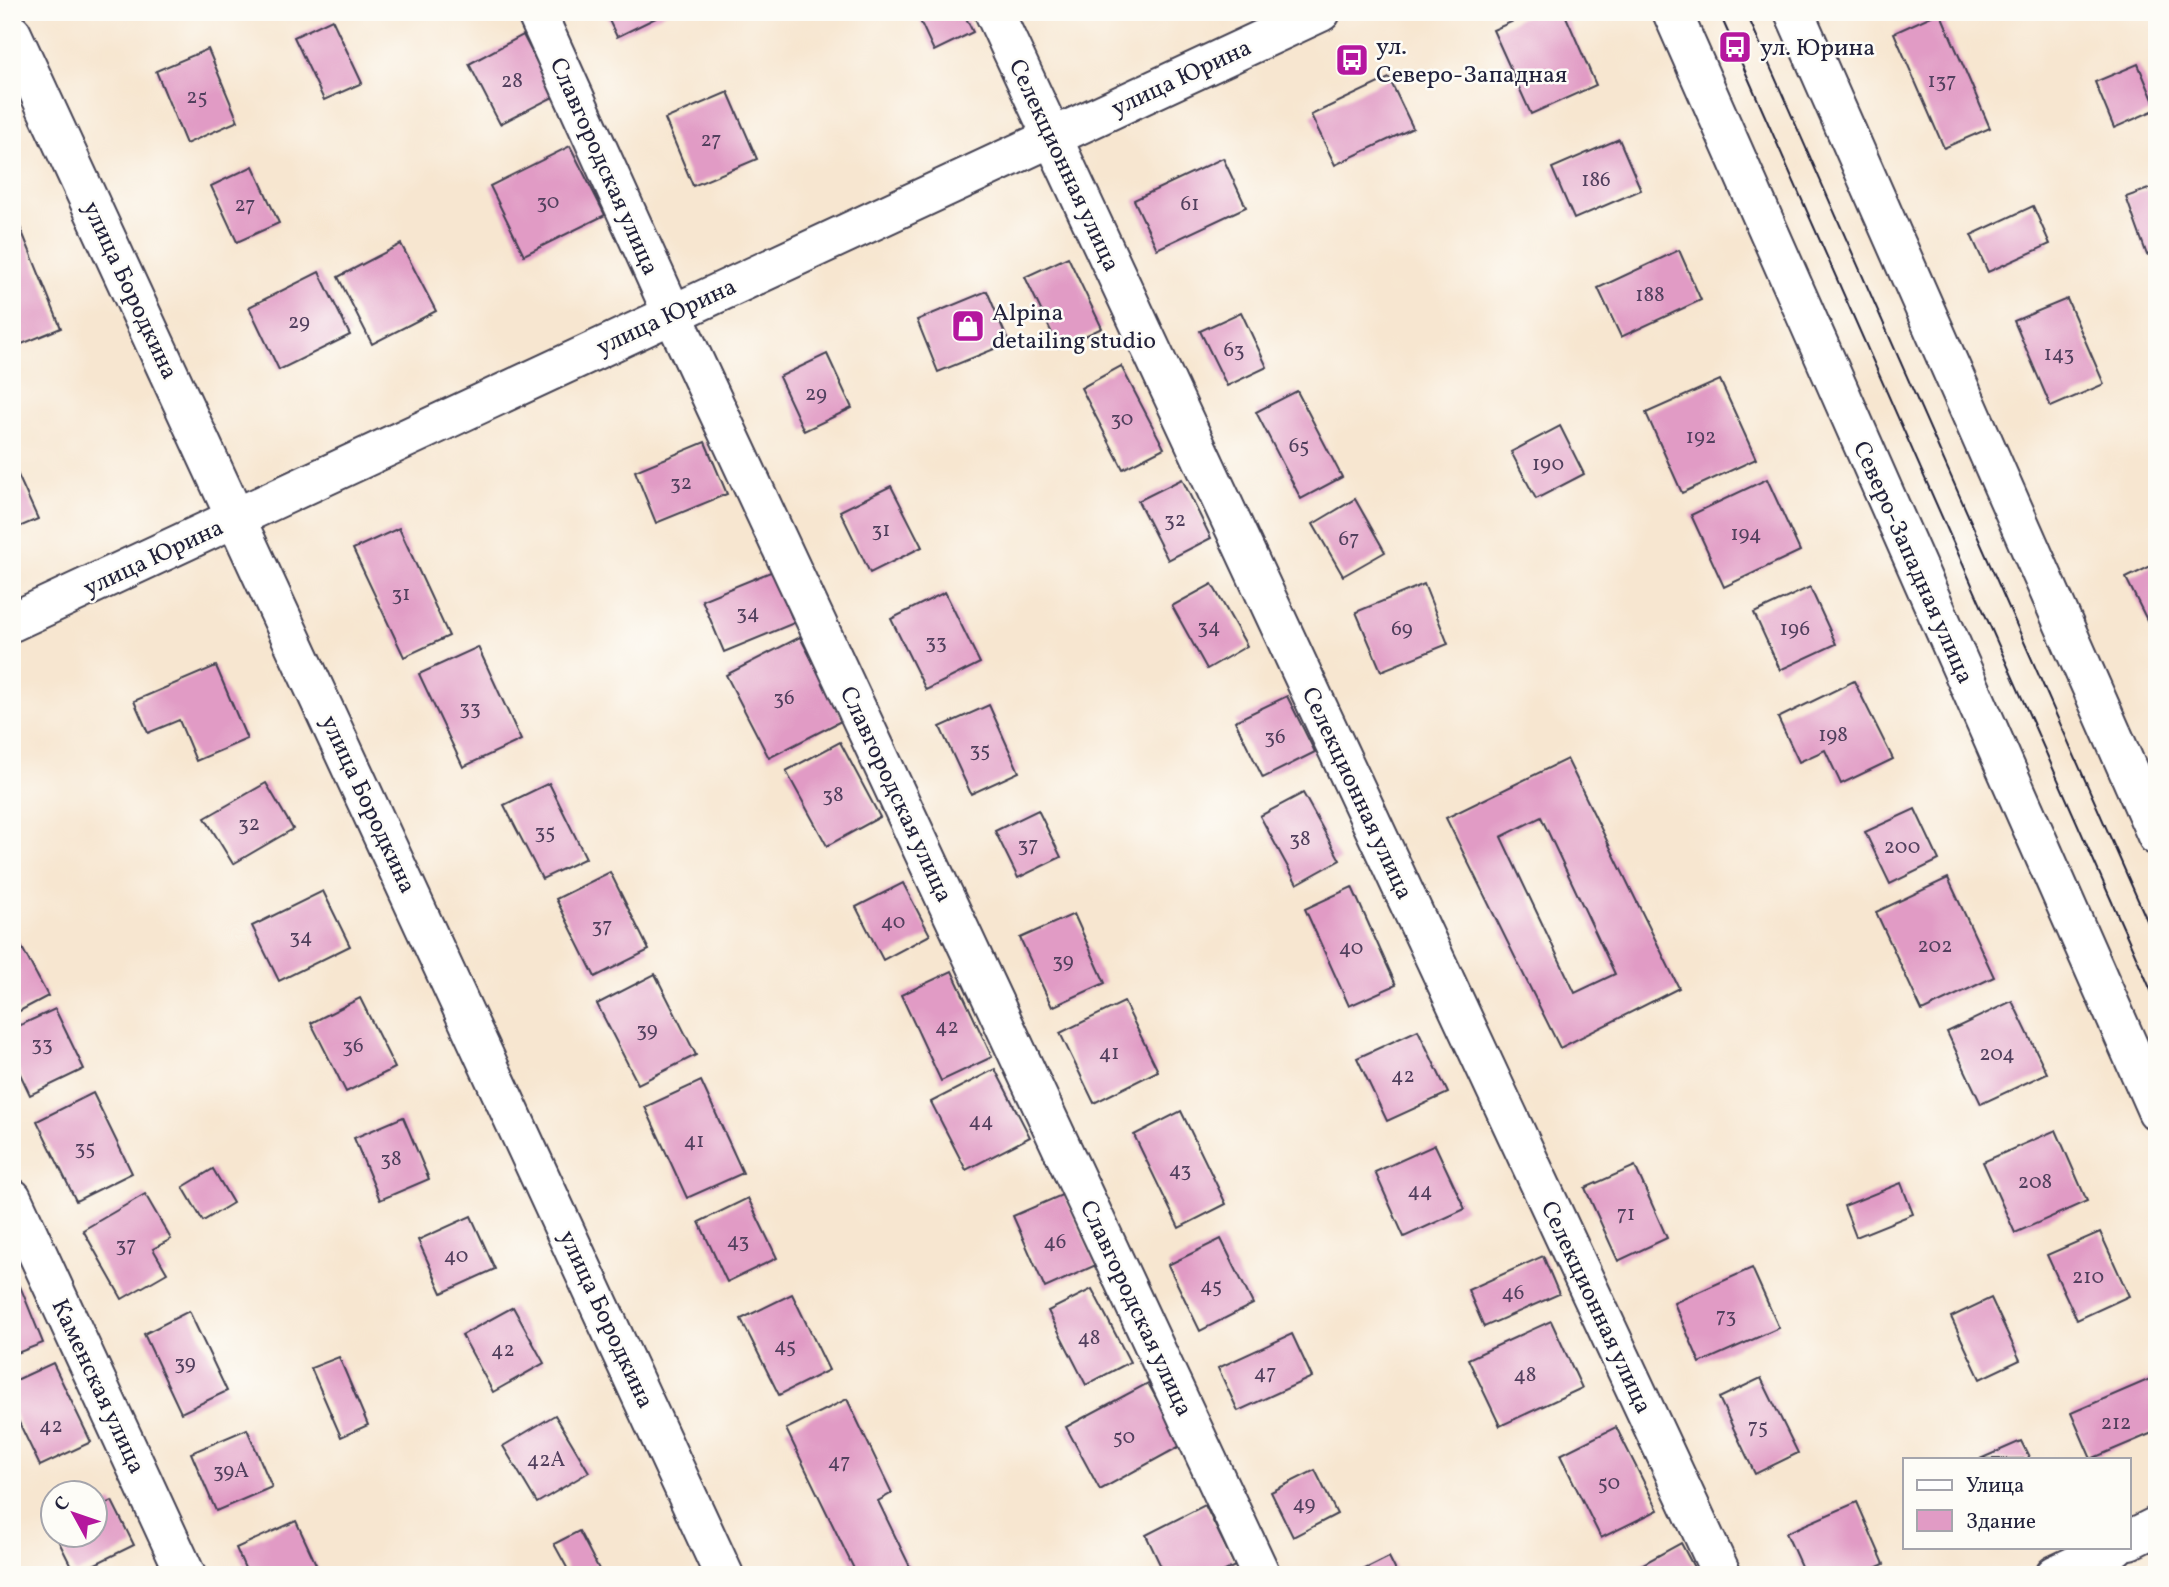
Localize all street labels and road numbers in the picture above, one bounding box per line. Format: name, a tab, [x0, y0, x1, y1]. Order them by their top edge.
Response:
street label: улица Юрина	[1106, 32, 1257, 126]
street label: Славгородская улица	[540, 53, 666, 281]
street label: Селекционная улица	[999, 54, 1127, 278]
street label: улица Бородкина	[73, 196, 185, 386]
street label: улица Юрина	[591, 271, 742, 365]
street label: Северо-Западная улица	[1843, 436, 1981, 690]
street label: улица Юрина	[78, 512, 229, 606]
street label: Славгородская улица	[830, 681, 960, 908]
street label: Селекционная улица	[1292, 682, 1420, 906]
street label: улица Бородкина	[311, 710, 423, 900]
street label: Славгородская улица	[1070, 1195, 1200, 1422]
street label: Селекционная улица	[1531, 1196, 1659, 1420]
street label: улица Бородкина	[549, 1225, 661, 1415]
street label: Каменская улица	[42, 1294, 153, 1480]

